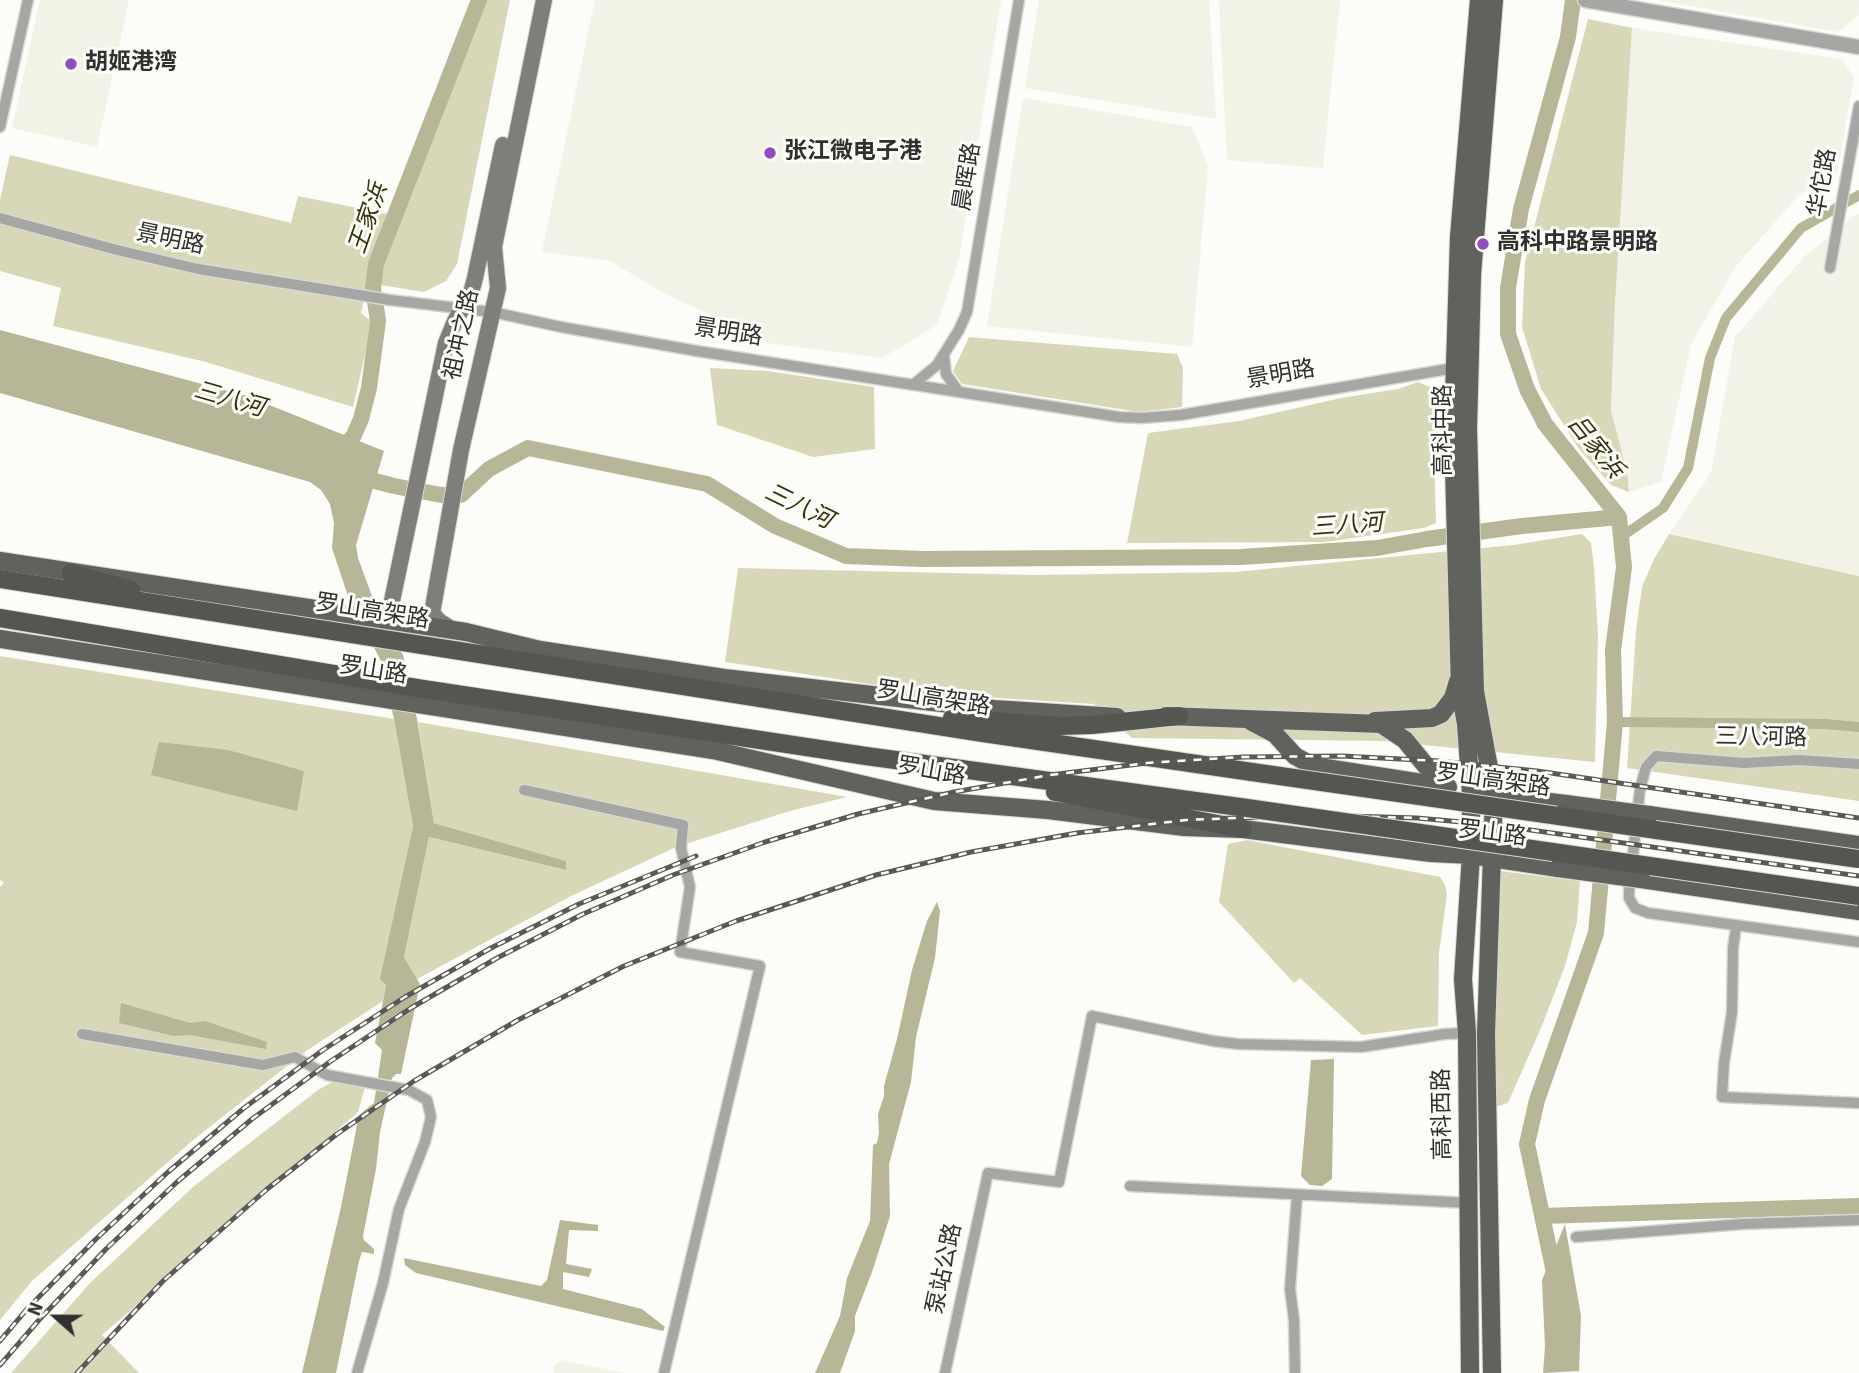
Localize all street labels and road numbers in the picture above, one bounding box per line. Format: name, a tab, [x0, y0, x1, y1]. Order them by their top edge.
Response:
street label: 晨晖路	[950, 141, 988, 213]
street label: 华佗路	[1804, 147, 1844, 219]
street label: 景明路	[133, 220, 207, 262]
street label: 祖冲之路	[440, 287, 486, 383]
street label: 景明路	[692, 315, 764, 353]
street label: 景明路	[1245, 356, 1317, 396]
street label: 高科中路	[1431, 384, 1459, 476]
street label: 罗山高架路	[313, 590, 431, 636]
street label: 罗山路	[337, 653, 409, 691]
street label: 罗山高架路	[874, 677, 992, 723]
street label: 三八河路	[1715, 724, 1807, 754]
street label: 罗山路	[895, 753, 967, 793]
street label: 罗山高架路	[1434, 760, 1552, 804]
street label: 罗山路	[1456, 817, 1528, 853]
street label: 高科西路	[1429, 1068, 1459, 1160]
street label: 泵站公路	[923, 1221, 969, 1317]

